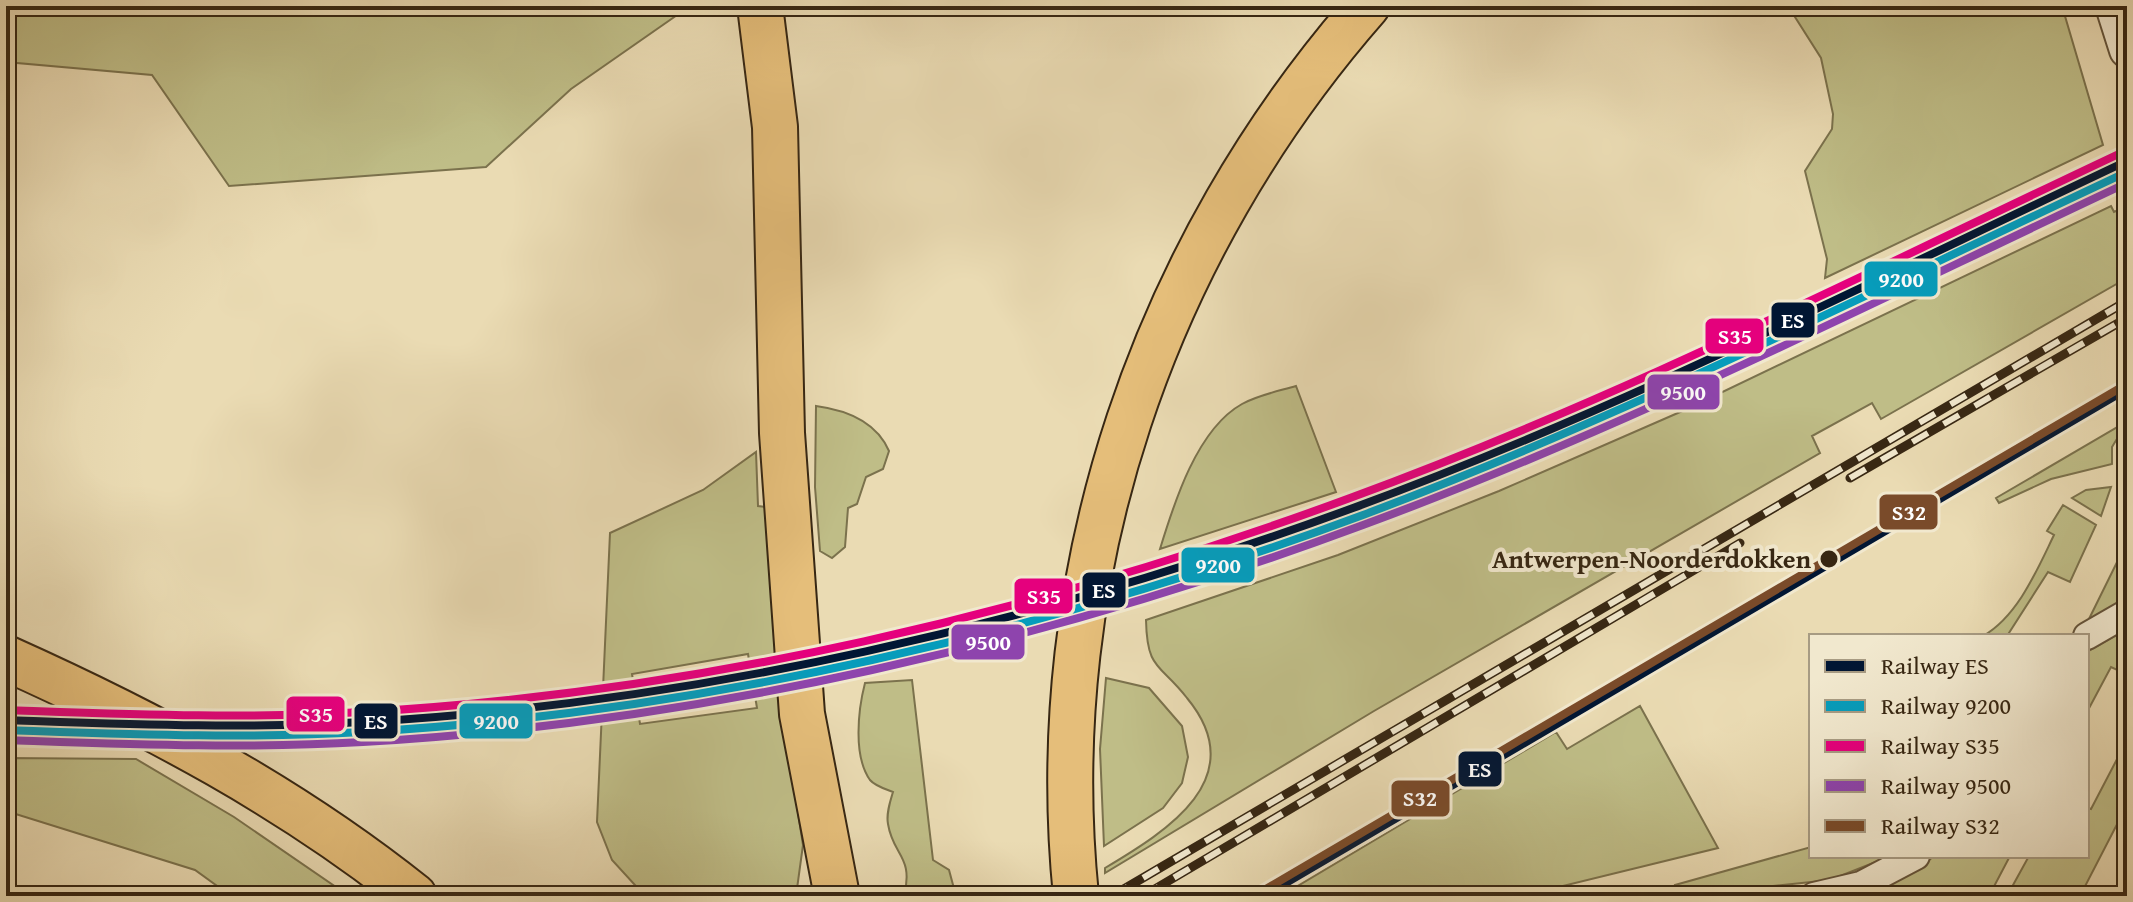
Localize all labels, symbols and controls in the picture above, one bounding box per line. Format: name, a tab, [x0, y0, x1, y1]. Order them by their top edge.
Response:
line badge: 9200	[1863, 260, 1939, 298]
text: 9200	[1878, 263, 1924, 295]
line badge: ES	[1770, 301, 1816, 339]
text: ES	[1781, 304, 1805, 336]
line badge: S35	[1704, 317, 1765, 355]
text: S35	[1718, 320, 1752, 352]
line badge: 9500	[1646, 373, 1721, 411]
text: 9500	[1660, 376, 1706, 408]
line badge: S32	[1878, 493, 1939, 531]
text: S32	[1892, 496, 1926, 528]
place label: Antwerpen-Noorderdokken	[1492, 539, 1812, 578]
line badge: 9200	[1180, 546, 1256, 584]
marker: Antwerpen-Noorderdokken	[1818, 548, 1840, 570]
text: 9200	[1195, 549, 1241, 581]
line badge: ES	[1081, 571, 1127, 609]
text: ES	[1092, 574, 1116, 606]
line badge: S35	[1013, 577, 1074, 615]
text: S35	[1027, 580, 1061, 612]
line badge: 9500	[950, 623, 1026, 661]
text: 9500	[965, 626, 1011, 658]
legend	[1809, 634, 2089, 858]
text: Railway ES	[1881, 648, 1989, 683]
text: Railway 9200	[1881, 688, 2011, 723]
line badge: S35	[285, 695, 346, 733]
text: S35	[299, 698, 333, 730]
line badge: ES	[353, 702, 399, 740]
line badge: 9200	[458, 702, 534, 740]
text: ES	[364, 705, 388, 737]
text: 9200	[473, 705, 519, 737]
text: Railway S35	[1881, 728, 2000, 763]
line badge: ES	[1457, 750, 1503, 788]
text: ES	[1468, 753, 1492, 785]
text: Railway 9500	[1881, 768, 2011, 803]
line badge: S32	[1390, 779, 1451, 818]
text: S32	[1403, 782, 1437, 814]
text: Railway S32	[1881, 808, 2000, 843]

